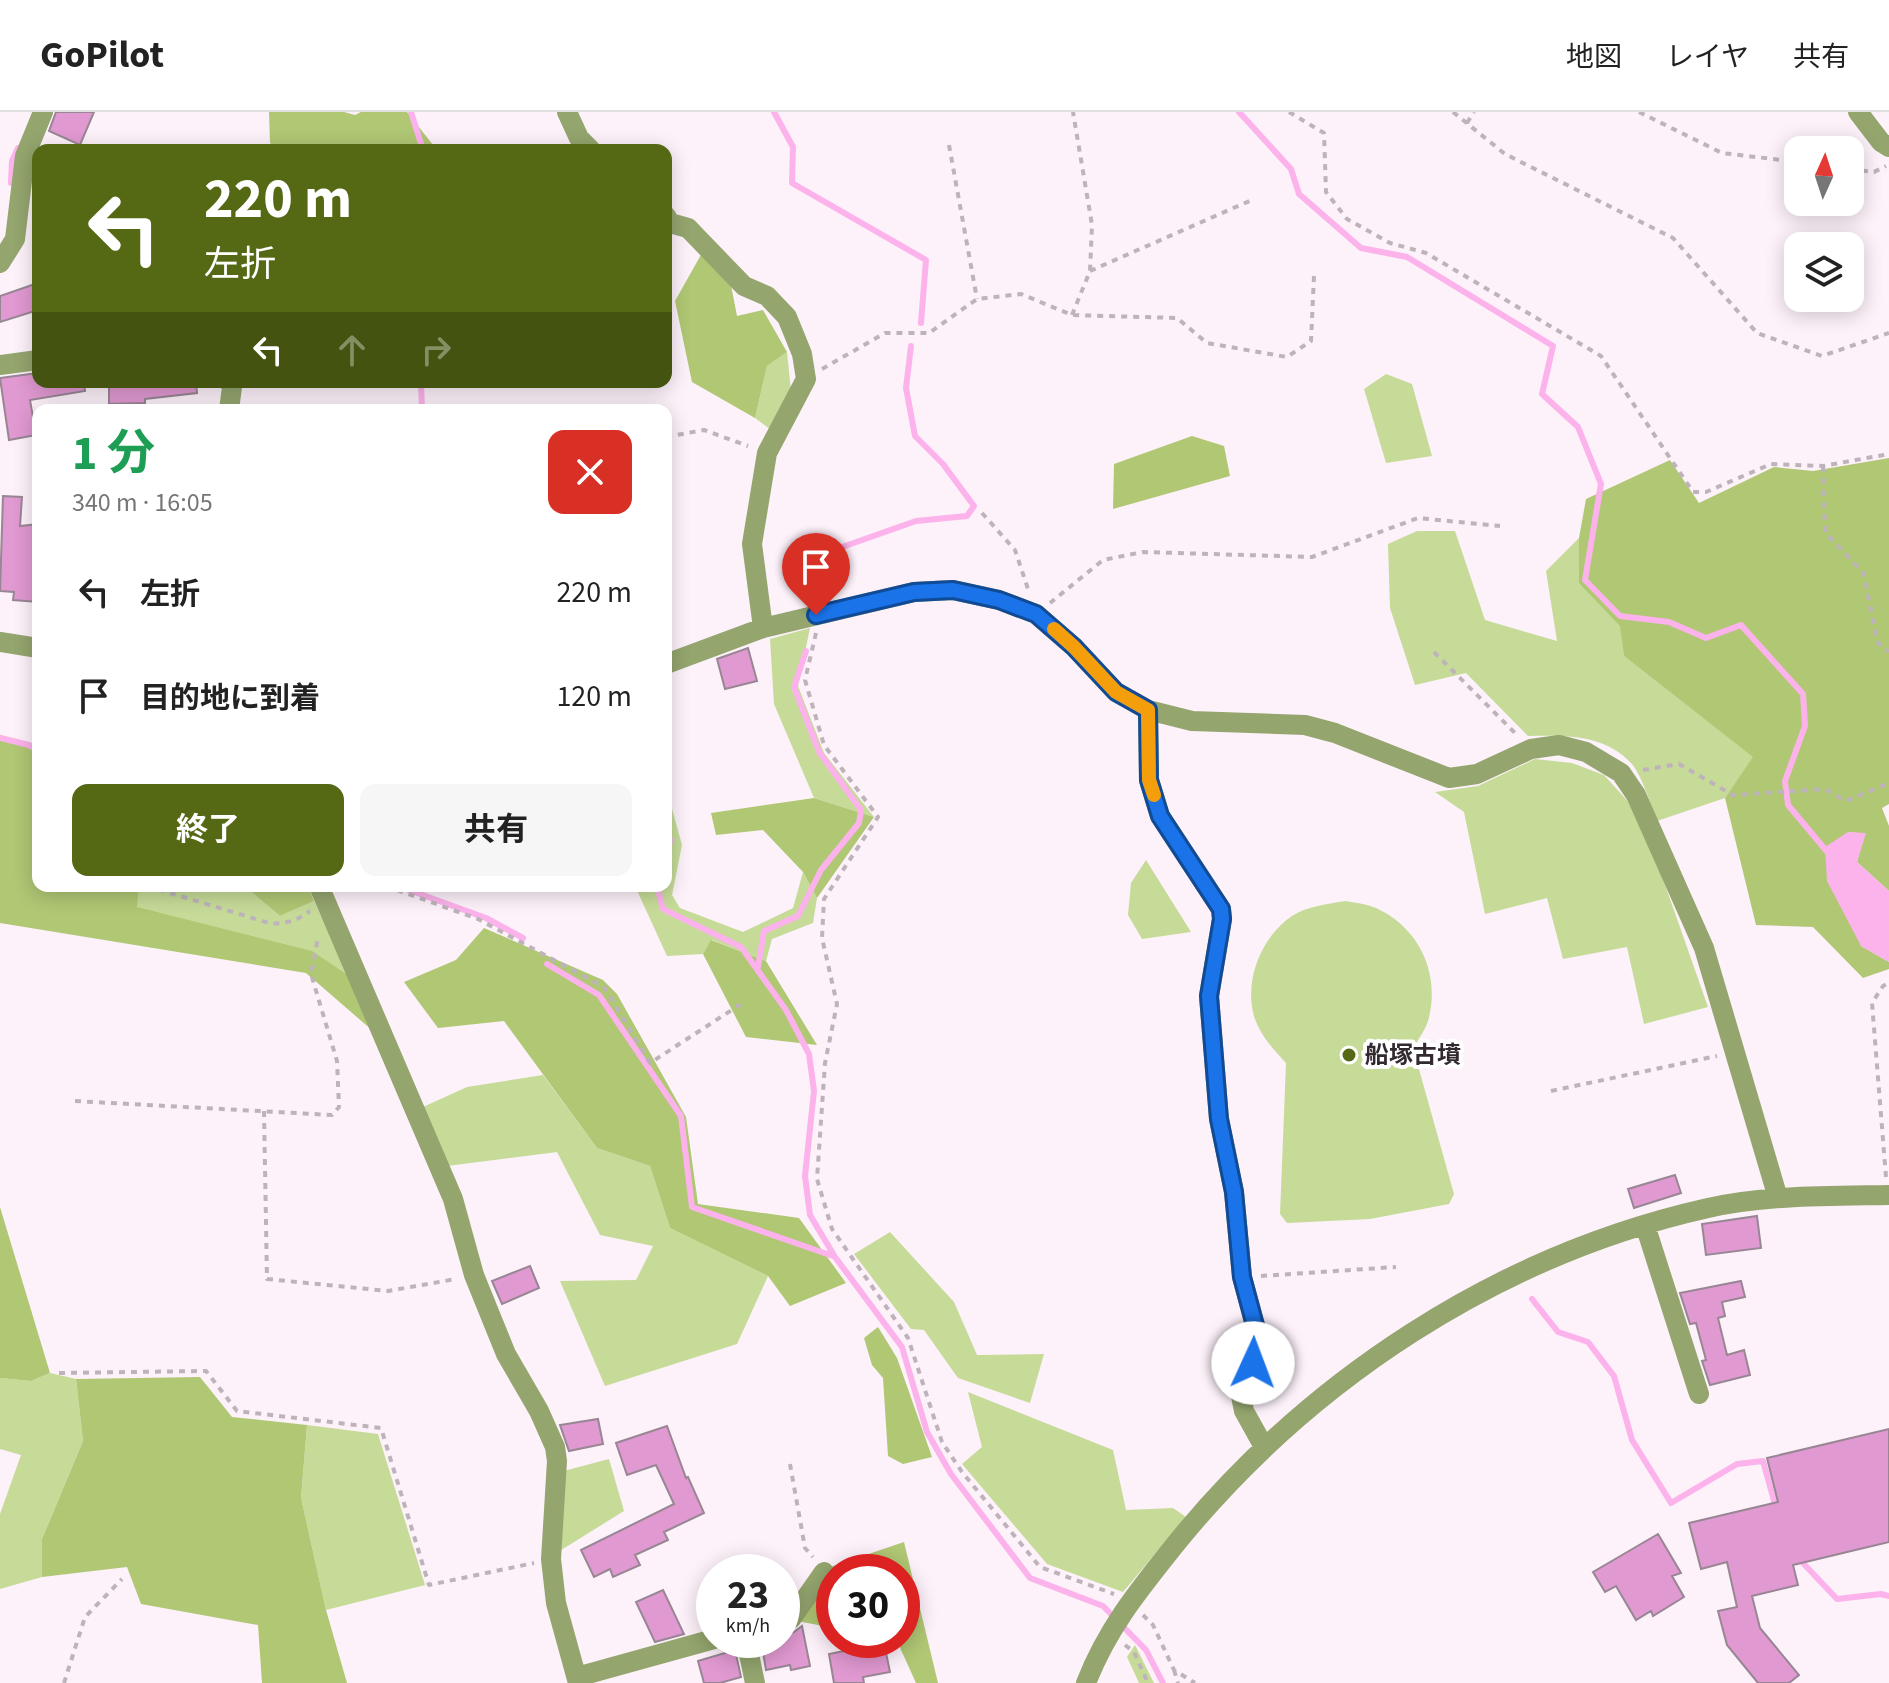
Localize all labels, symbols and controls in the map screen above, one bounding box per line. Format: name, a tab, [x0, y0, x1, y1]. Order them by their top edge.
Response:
text: GoPilot	[40, 28, 164, 82]
text: 地図	[1566, 37, 1622, 77]
text: レイヤ	[1666, 37, 1749, 77]
text: 共有	[1793, 37, 1849, 77]
north arrow	[1784, 136, 1864, 216]
map controls	[1784, 136, 1864, 312]
text: 220 m	[204, 160, 352, 239]
icon: left	[72, 176, 176, 280]
button: layers	[1784, 232, 1864, 312]
text: 左折	[204, 239, 276, 290]
icon: left	[246, 328, 290, 372]
icon: ahead	[330, 328, 374, 372]
icon: right	[414, 328, 458, 372]
text: 1 分	[72, 420, 155, 488]
button: close	[548, 430, 632, 514]
text: 340 m · 16:05	[72, 484, 213, 521]
pin	[782, 533, 850, 615]
icon: arrive	[794, 545, 838, 589]
icon: left	[72, 570, 116, 614]
text: 220 m	[556, 571, 632, 614]
text: 左折	[140, 573, 200, 616]
icon: arrive	[72, 674, 116, 718]
text: 120 m	[556, 675, 632, 718]
text: 目的地に到着	[140, 677, 320, 720]
button: 終了	[72, 784, 344, 876]
button: 共有	[360, 784, 632, 876]
place label: 船塚古墳	[1365, 1038, 1461, 1073]
marker: 船塚古墳	[1340, 1046, 1358, 1064]
position arrow	[1211, 1321, 1295, 1405]
speed limit sign: 30	[816, 1554, 920, 1658]
text: 23	[727, 1567, 769, 1624]
text: km/h	[726, 1612, 770, 1640]

